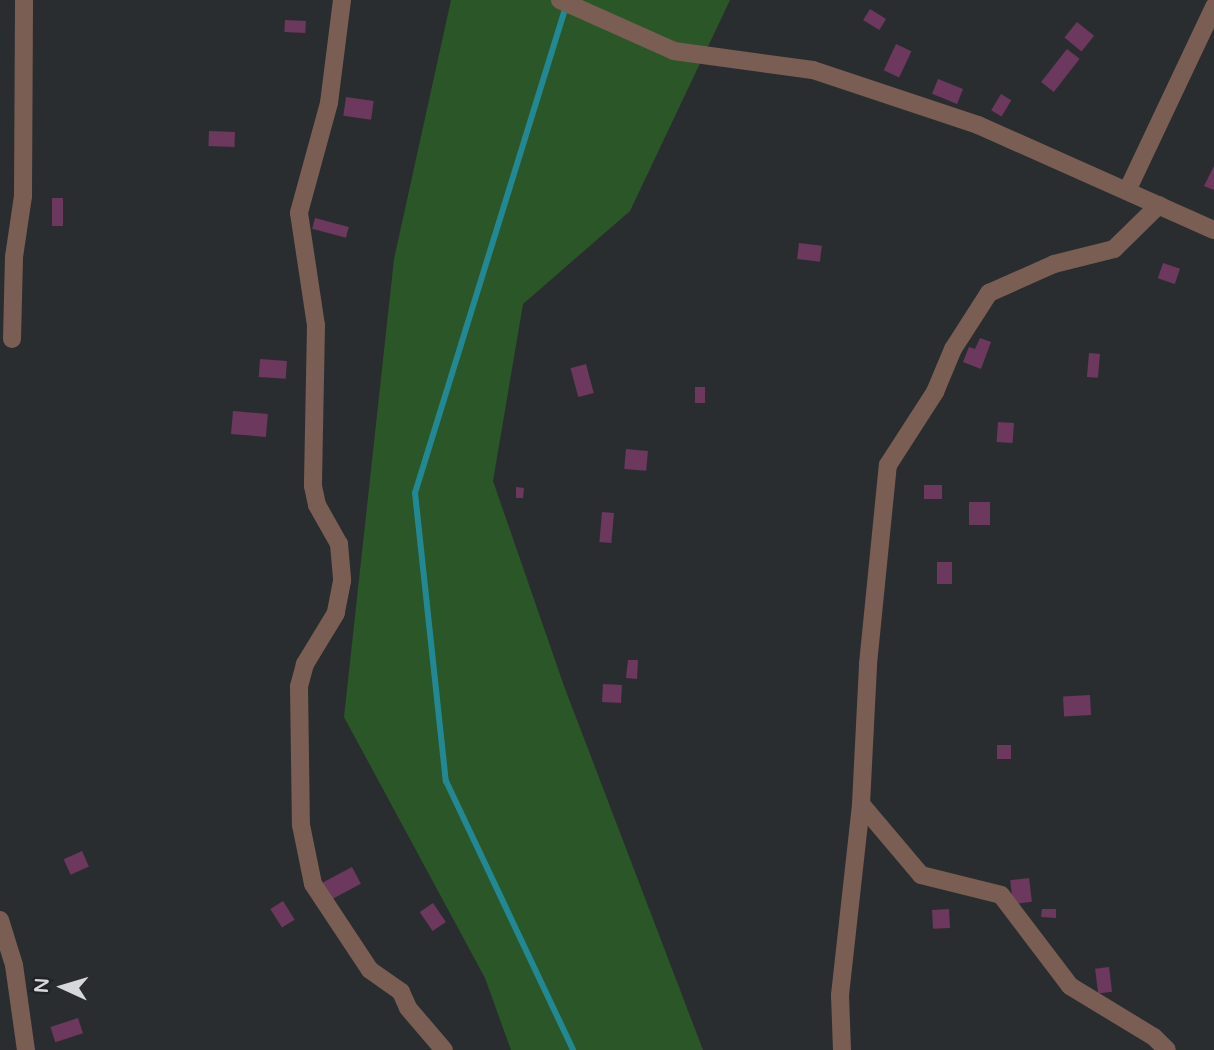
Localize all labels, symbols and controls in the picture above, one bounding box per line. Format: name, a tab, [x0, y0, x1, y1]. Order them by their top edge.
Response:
north arrow	[28, 952, 98, 1022]
text: N	[31, 977, 54, 994]

